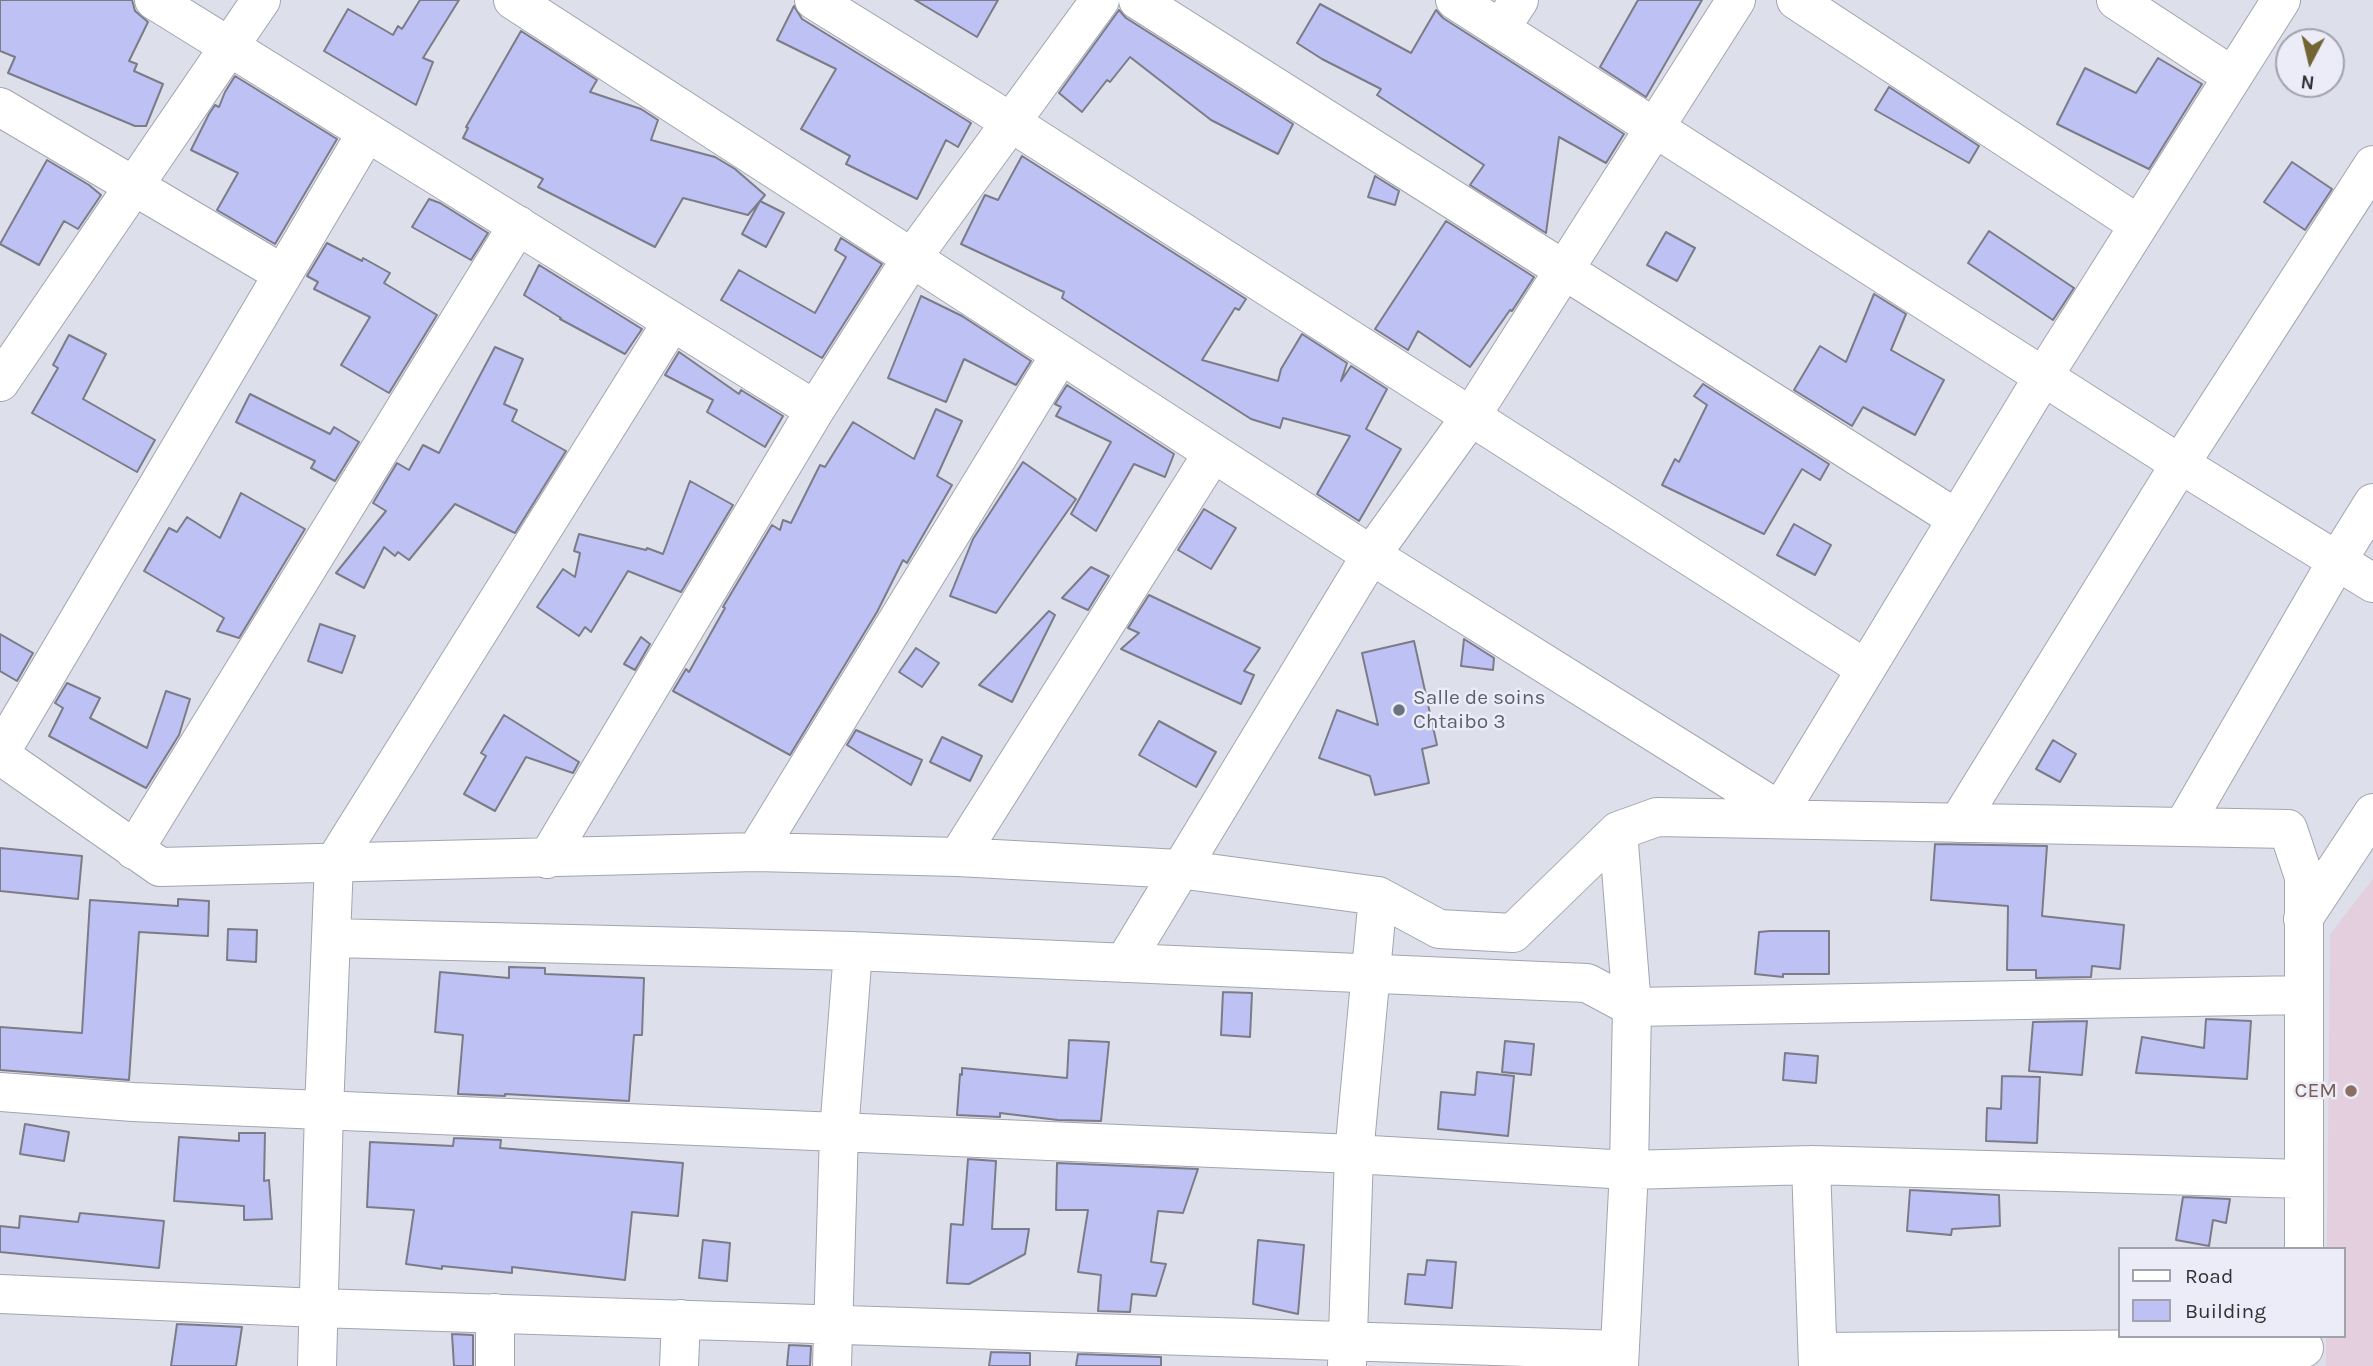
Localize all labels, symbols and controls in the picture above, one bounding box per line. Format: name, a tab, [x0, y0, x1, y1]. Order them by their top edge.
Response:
north arrow	[2275, 28, 2345, 98]
text: N	[2300, 70, 2316, 94]
place label: Salle de soins Chtaibo 3	[1413, 685, 1545, 735]
marker: Salle de soins Chtaibo 3	[1391, 702, 1407, 718]
place label: CEM	[2295, 1078, 2337, 1104]
marker: CEM	[2343, 1083, 2359, 1099]
legend	[2118, 1247, 2345, 1338]
text: Road	[2185, 1264, 2233, 1288]
text: Building	[2185, 1299, 2266, 1323]

